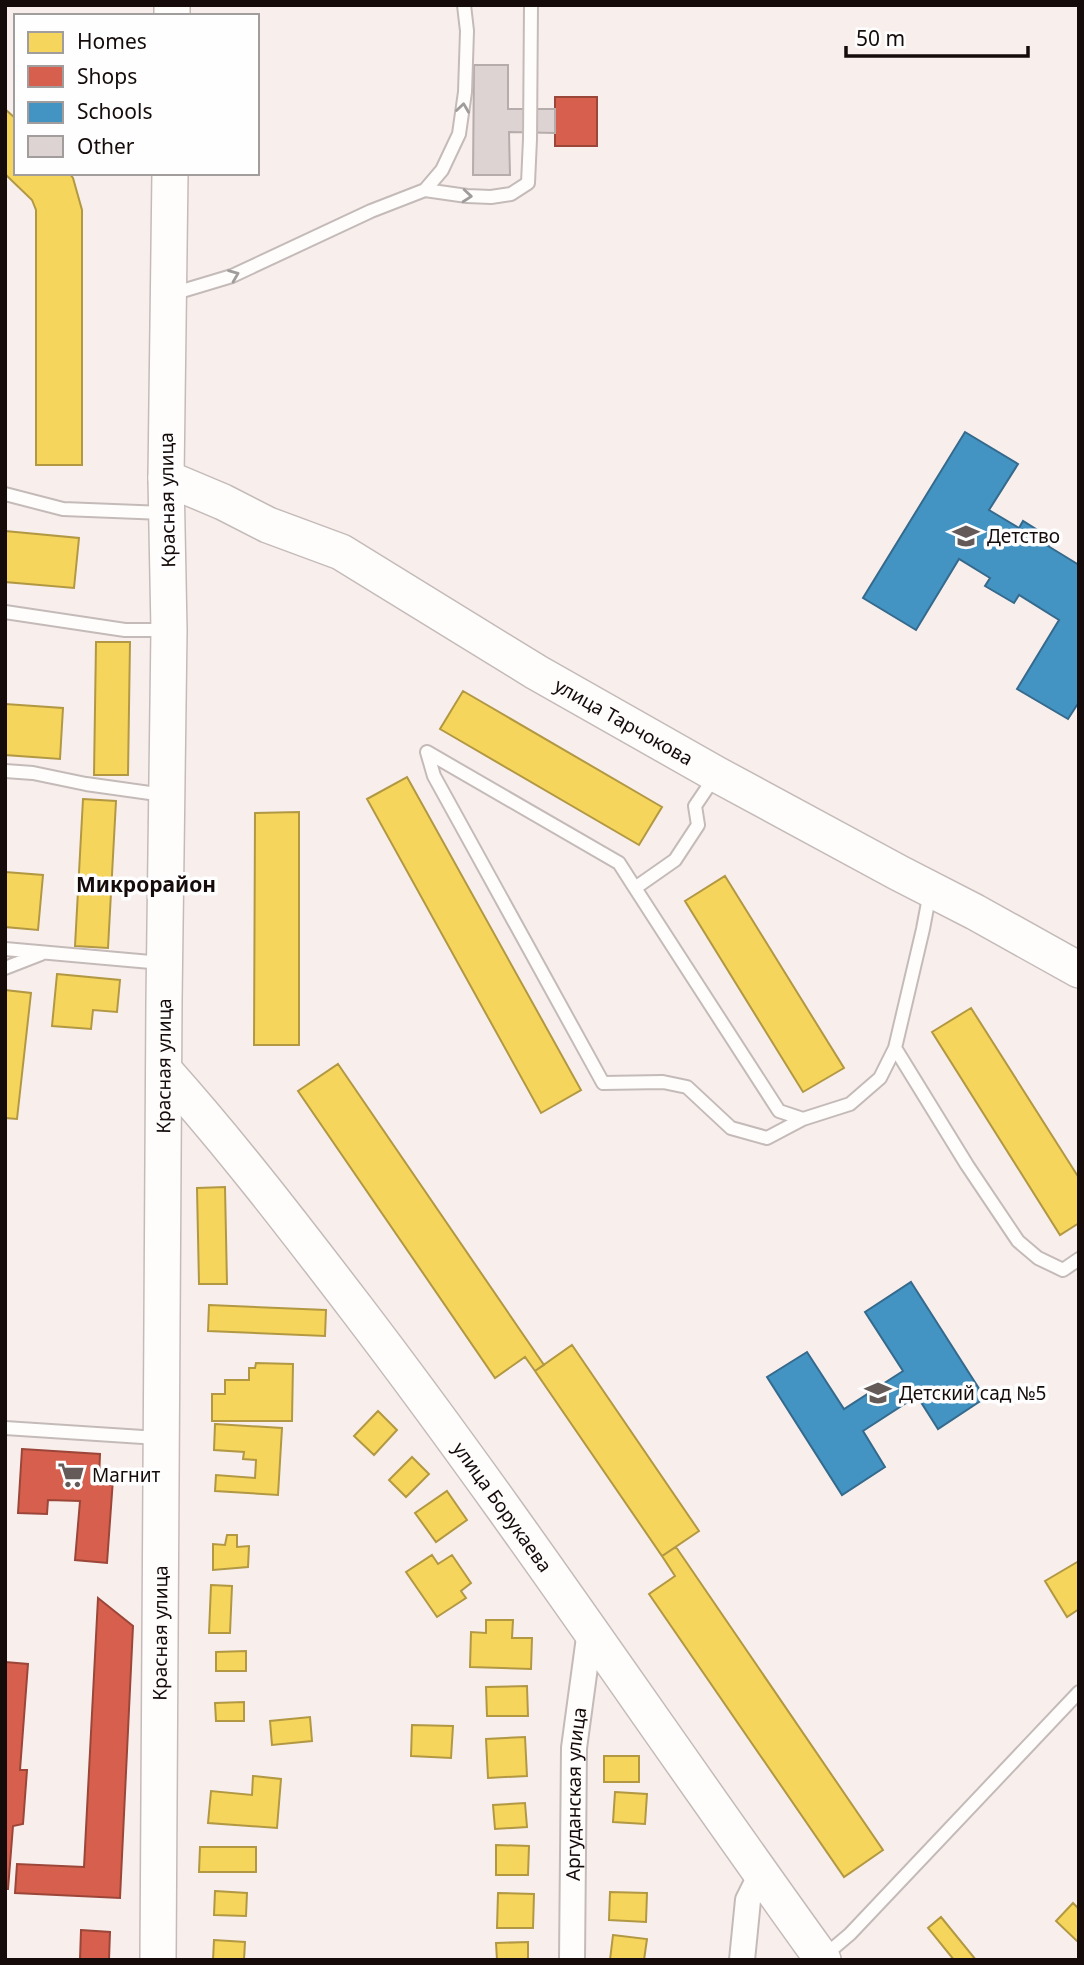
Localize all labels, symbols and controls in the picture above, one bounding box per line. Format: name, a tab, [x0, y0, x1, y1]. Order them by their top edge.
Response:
legend	[14, 14, 259, 175]
scale bar	[846, 14, 1028, 58]
text: 50 m	[856, 24, 905, 52]
text: Homes	[77, 27, 147, 55]
text: Shops	[77, 62, 137, 90]
text: Schools	[77, 97, 152, 125]
one-way arrow	[455, 102, 470, 114]
text: Other	[77, 132, 135, 160]
one-way arrow	[462, 188, 473, 203]
one-way arrow	[227, 269, 239, 283]
street label: Красная улица	[153, 432, 181, 568]
school or university icon: Детство	[951, 521, 981, 551]
place label: Детство	[987, 523, 1060, 549]
street label: улица Тарчокова	[550, 672, 698, 771]
district label: Микрорайон	[76, 870, 216, 898]
street label: Красная улица	[150, 998, 177, 1134]
school or university icon: Детский сад №5	[863, 1378, 893, 1408]
place label: Детский сад №5	[899, 1380, 1046, 1406]
street label: улица Борукаева	[447, 1437, 558, 1577]
supermarket icon: Магнит	[56, 1460, 86, 1490]
place label: Магнит	[92, 1462, 161, 1488]
street label: Красная улица	[147, 1565, 173, 1701]
street label: Аргуданская улица	[560, 1706, 592, 1881]

